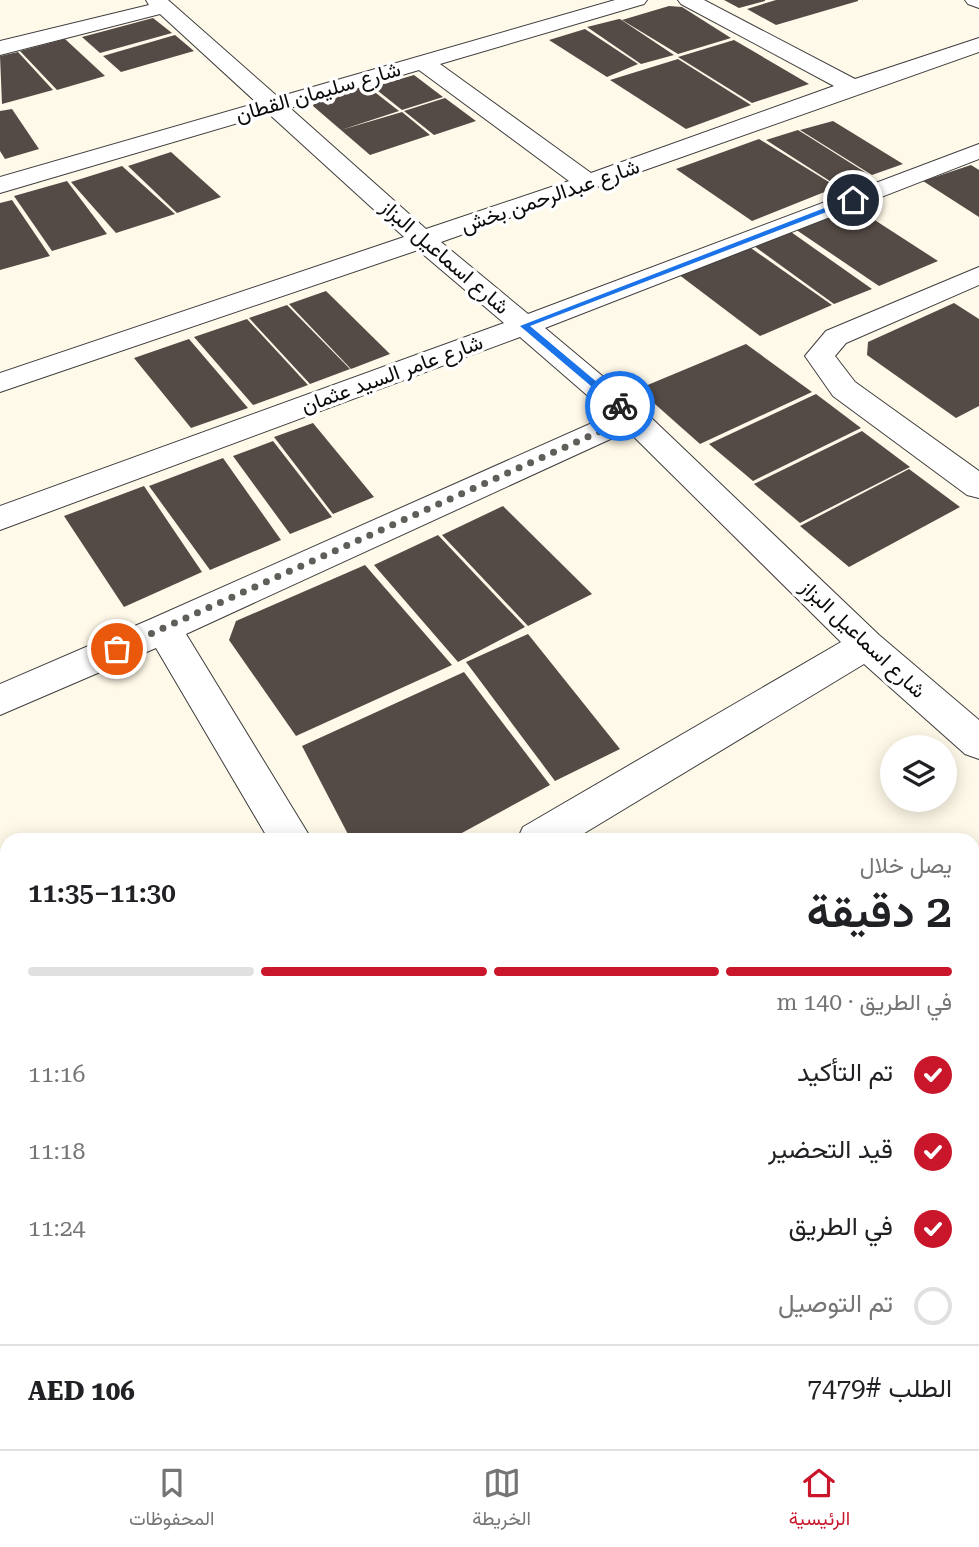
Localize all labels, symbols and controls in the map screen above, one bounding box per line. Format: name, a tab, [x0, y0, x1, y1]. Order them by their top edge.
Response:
street label: شارع سليمان القطان	[233, 57, 404, 129]
street label: شارع عبدالرحمن بخش	[458, 154, 643, 240]
pin	[823, 170, 883, 230]
icon: home	[834, 181, 872, 219]
street label: شارع اسماعيل البزاز	[374, 194, 514, 321]
street label: شارع عامر السيد عثمان	[298, 330, 487, 420]
courier	[585, 371, 655, 441]
icon: bike	[601, 387, 639, 425]
street label: شارع اسماعيل البزاز	[793, 574, 930, 705]
pin	[87, 619, 147, 679]
icon: bag	[98, 630, 136, 668]
map controls	[880, 735, 957, 812]
button: layers	[880, 735, 957, 812]
text: يصل خلال	[860, 852, 952, 879]
text: 11:30–11:35	[28, 878, 176, 908]
text: 2 دقيقة	[807, 884, 952, 938]
text: في الطريق · 140 m	[777, 989, 952, 1016]
icon: check	[914, 1056, 952, 1094]
text: تم التأكيد	[797, 1057, 893, 1087]
text: 11:16	[28, 1061, 85, 1088]
icon: check	[914, 1133, 952, 1171]
text: قيد التحضير	[768, 1134, 893, 1164]
text: 11:18	[28, 1138, 85, 1165]
icon: check	[914, 1210, 952, 1248]
text: في الطريق	[788, 1211, 893, 1241]
text: 11:24	[28, 1215, 85, 1242]
text: تم التوصيل	[778, 1288, 893, 1318]
text: الطلب #7479	[807, 1373, 952, 1403]
text: AED 106	[28, 1376, 135, 1406]
tab: المحفوظات	[129, 1464, 214, 1535]
tab: الخريطة	[472, 1464, 531, 1535]
tab: الرئيسية	[789, 1464, 850, 1535]

